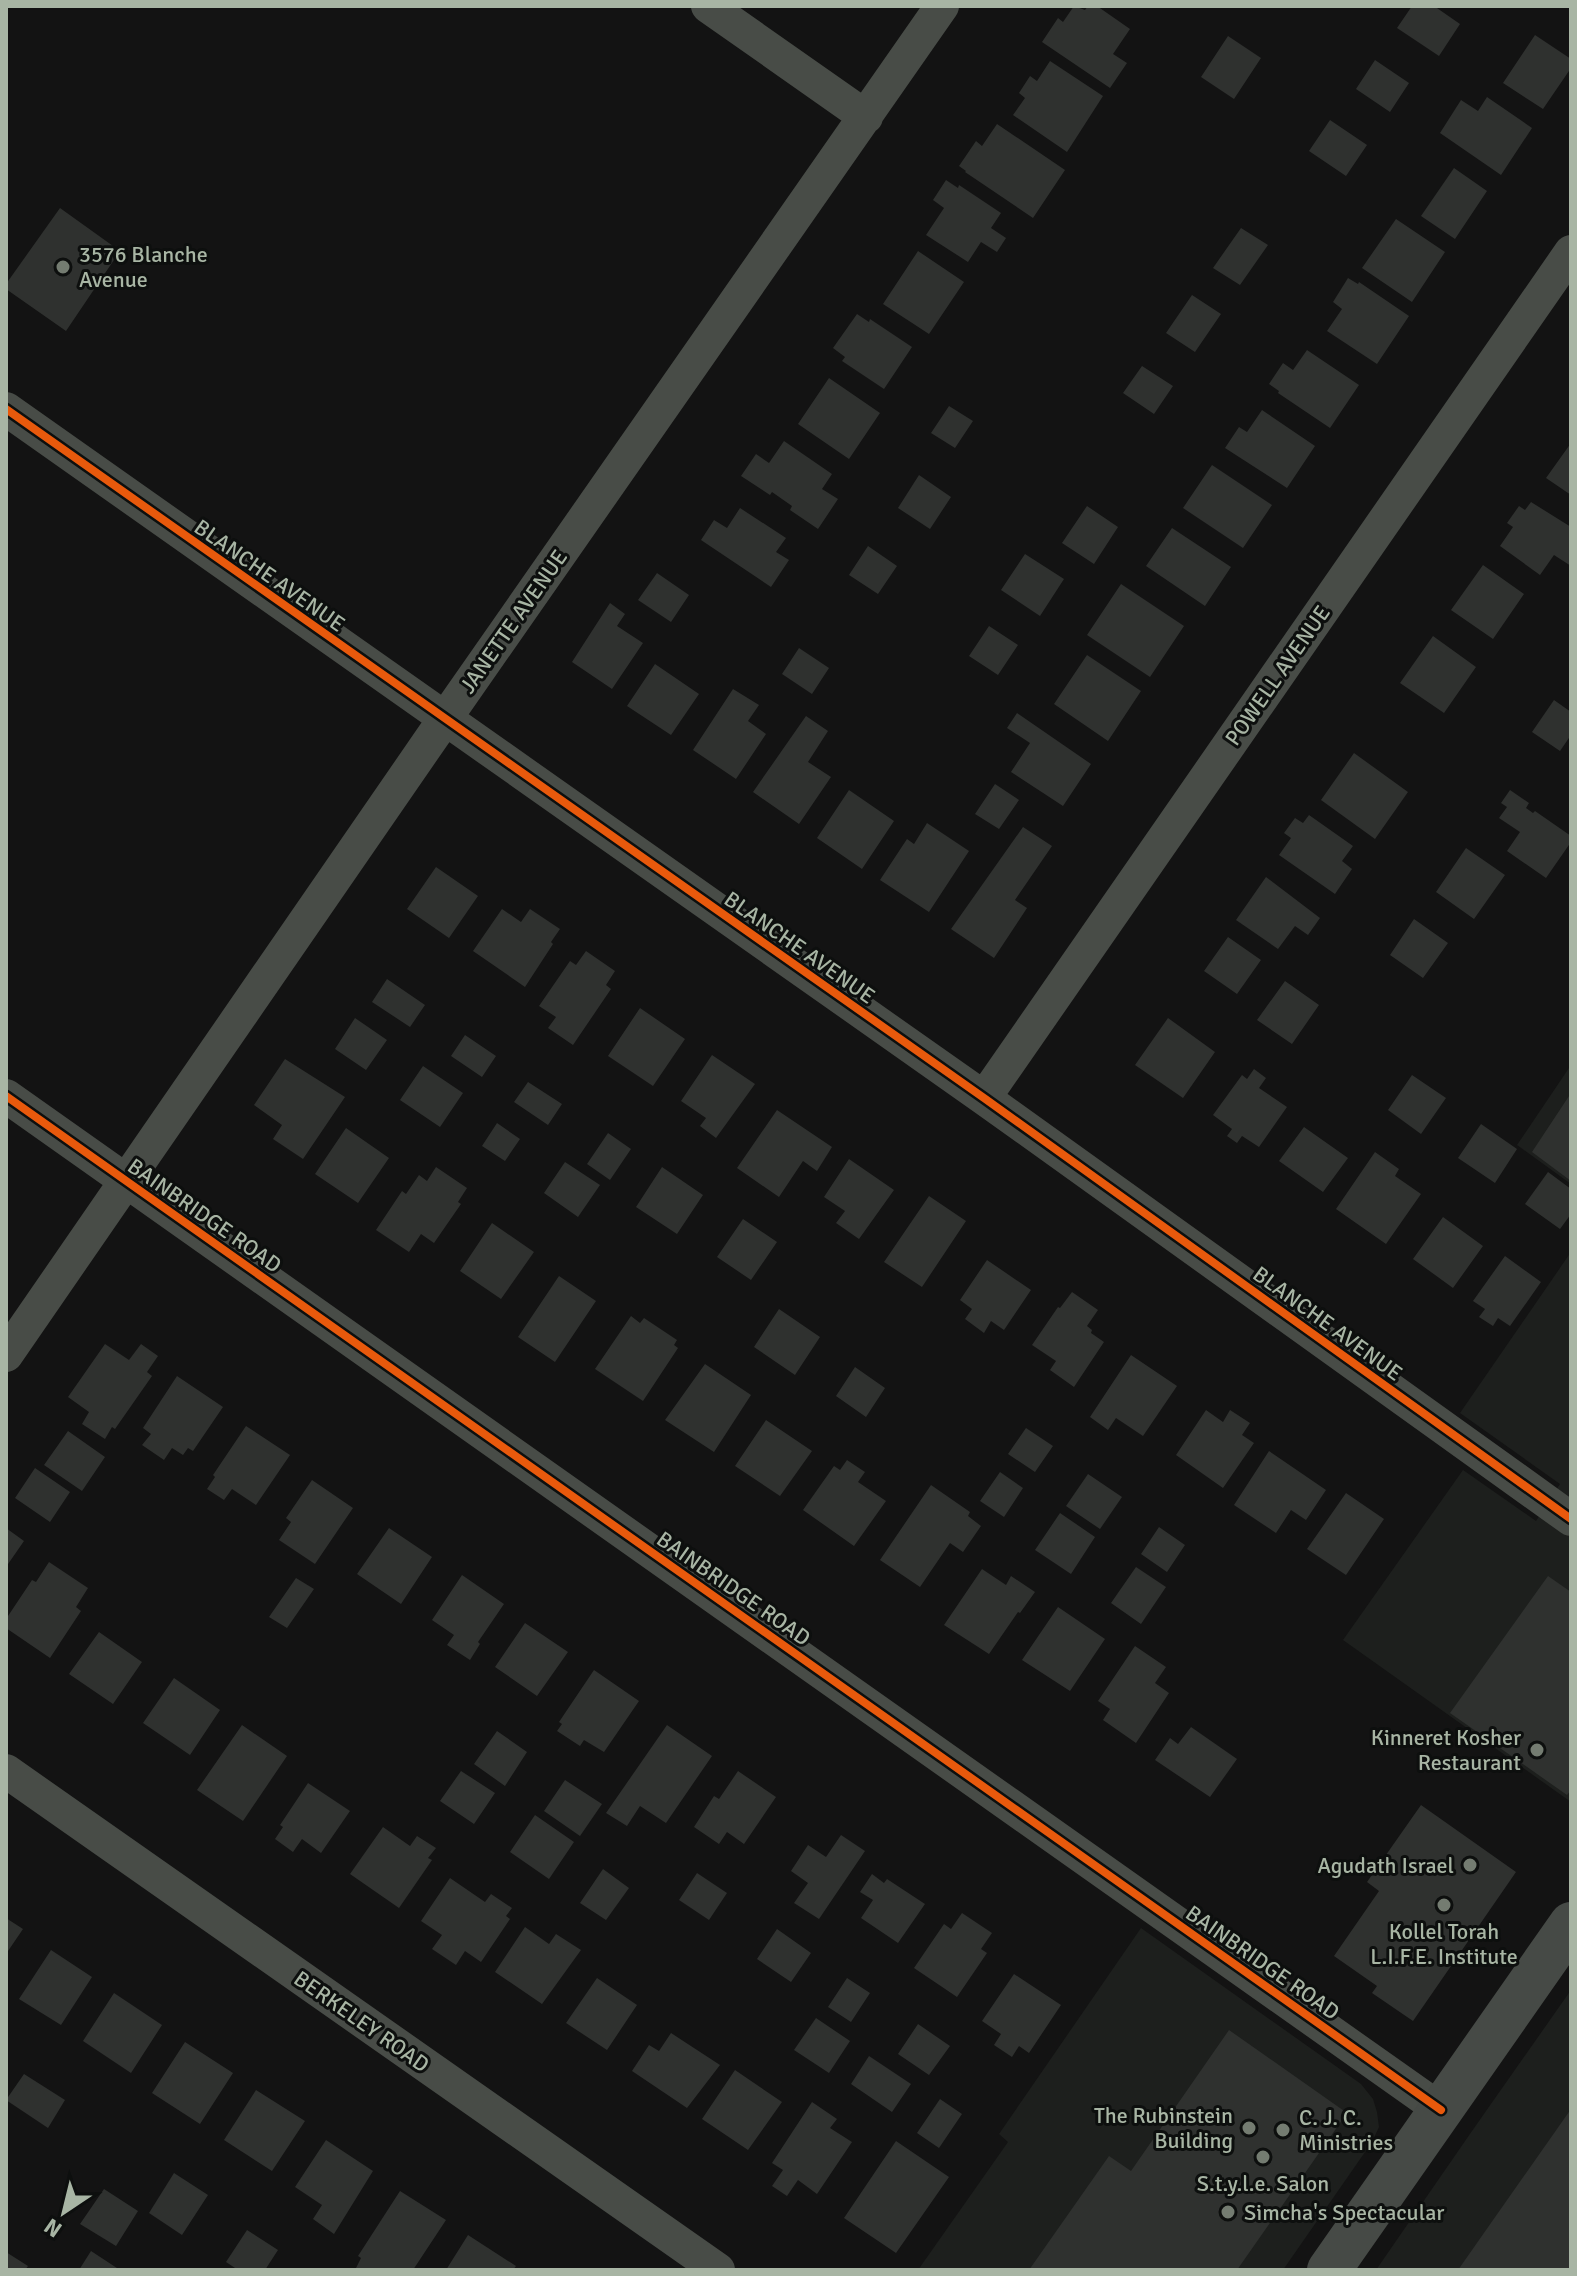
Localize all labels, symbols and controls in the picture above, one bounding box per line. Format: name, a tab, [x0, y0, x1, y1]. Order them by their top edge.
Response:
place label: 3576 Blanche Avenue	[79, 241, 208, 293]
marker: 3576 Blanche Avenue	[54, 258, 72, 276]
street label: BLANCHE AVENUE	[189, 513, 350, 637]
street label: JANETTE AVENUE	[454, 544, 573, 698]
street label: POWELL AVENUE	[1219, 600, 1336, 751]
street label: BLANCHE AVENUE	[719, 885, 880, 1009]
street label: BAINBRIDGE ROAD	[123, 1152, 287, 1279]
street label: BLANCHE AVENUE	[1248, 1260, 1408, 1387]
street label: BAINBRIDGE ROAD	[652, 1525, 816, 1652]
place label: Kinneret Kosher Restaurant	[1371, 1724, 1521, 1776]
marker: Kinneret Kosher Restaurant	[1528, 1741, 1546, 1759]
place label: Agudath Israel	[1317, 1852, 1454, 1879]
marker: Agudath Israel	[1461, 1856, 1479, 1874]
marker: Kollel Torah L.I.F.E. Institute	[1435, 1896, 1453, 1914]
street label: BAINBRIDGE ROAD	[1181, 1899, 1345, 2026]
place label: Kollel Torah L.I.F.E. Institute	[1370, 1918, 1518, 1970]
street label: BERKELEY ROAD	[289, 1965, 435, 2078]
place label: The Rubinstein Building	[1094, 2102, 1233, 2154]
place label: C. J. C. Ministries	[1299, 2104, 1393, 2156]
marker: The Rubinstein Building	[1240, 2119, 1258, 2137]
marker: C. J. C. Ministries	[1274, 2121, 1292, 2139]
marker: S.t.y.l.e. Salon	[1254, 2148, 1272, 2166]
place label: S.t.y.l.e. Salon	[1197, 2170, 1329, 2197]
north arrow	[24, 2172, 104, 2252]
place label: Simcha's Spectacular	[1244, 2199, 1444, 2226]
marker: Simcha's Spectacular	[1219, 2203, 1237, 2221]
text: N	[39, 2213, 67, 2243]

